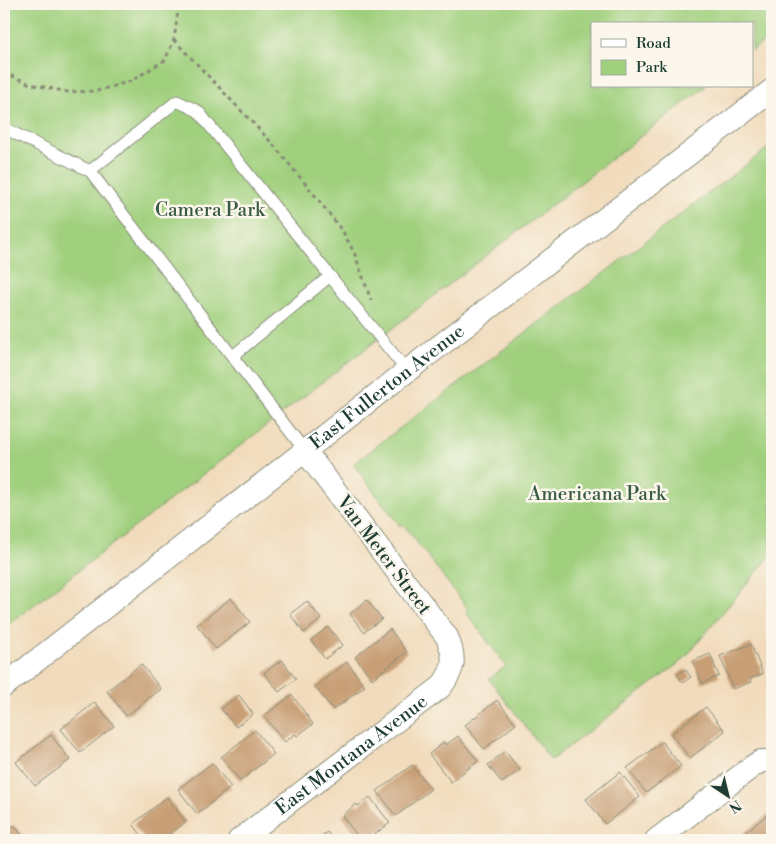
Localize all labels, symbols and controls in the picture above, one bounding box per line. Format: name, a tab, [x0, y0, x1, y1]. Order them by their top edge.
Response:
legend	[591, 22, 754, 88]
text: Road	[636, 34, 671, 53]
text: Park	[636, 58, 668, 77]
park label: Camera Park	[155, 198, 266, 222]
street label: East Fullerton Avenue	[305, 319, 469, 455]
park label: Americana Park	[527, 482, 667, 506]
street label: Van Meter Street	[331, 490, 437, 620]
street label: East Montana Avenue	[270, 689, 432, 820]
north arrow	[704, 772, 754, 822]
text: N	[725, 795, 745, 816]

